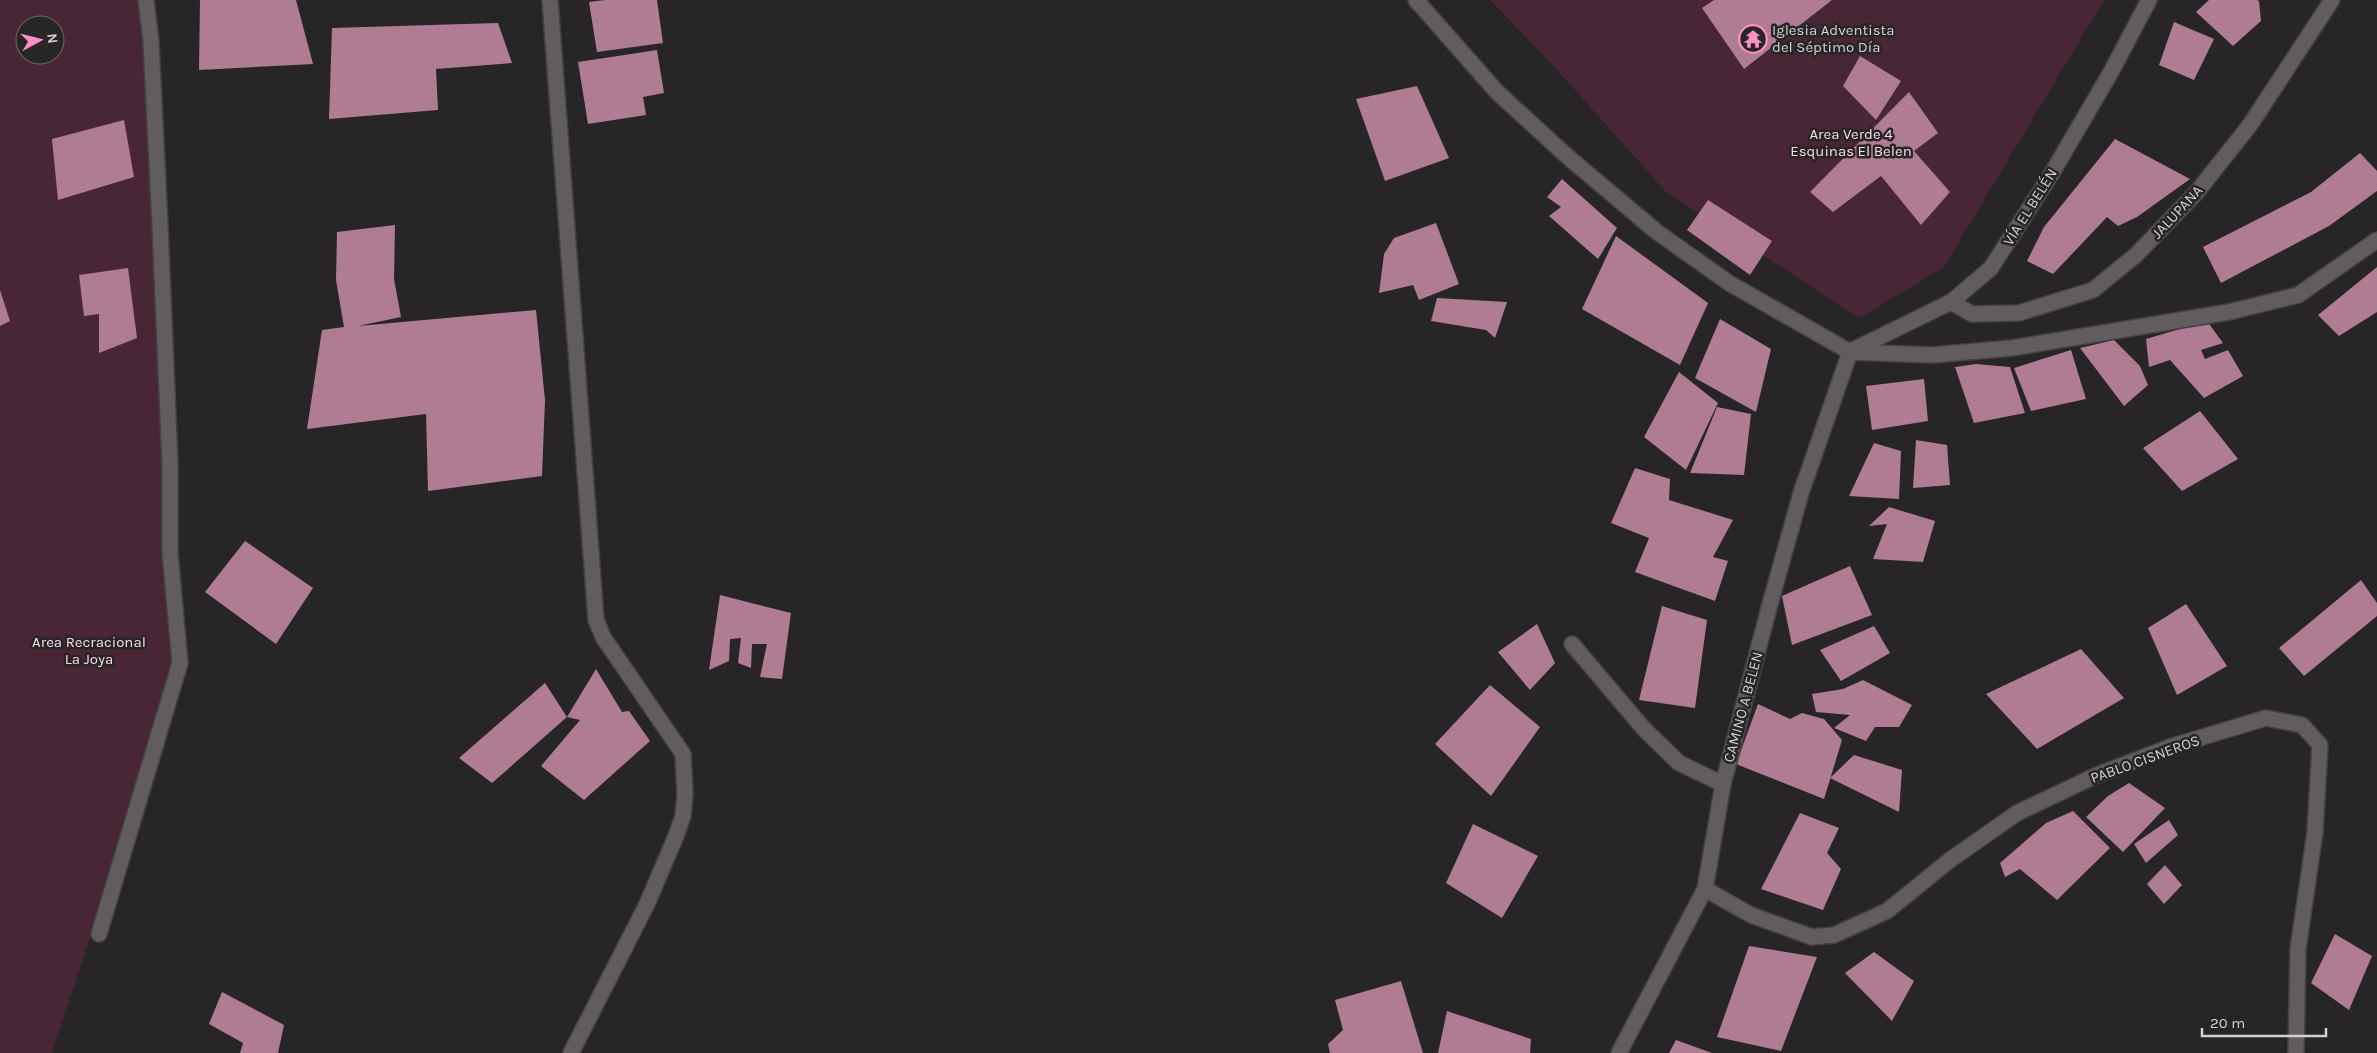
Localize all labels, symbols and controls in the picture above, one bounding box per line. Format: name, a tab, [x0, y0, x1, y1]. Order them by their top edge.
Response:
north arrow	[15, 15, 65, 65]
place label: Iglesia Adventista del Séptimo Día	[1772, 21, 1894, 56]
temple icon: Iglesia Adventista del Séptimo Día	[1738, 24, 1768, 54]
text: N	[43, 32, 61, 44]
park label: Area Verde 4 Esquinas El Belen	[1790, 125, 1912, 160]
street label: VÍA EL BELÉN	[1999, 165, 2061, 249]
street label: JALUPANA	[2148, 181, 2207, 243]
park label: Area Recracional La Joya	[32, 633, 146, 668]
street label: CAMINO A BELEN	[1720, 650, 1766, 764]
street label: PABLO CISNEROS	[2088, 731, 2202, 787]
scale bar	[2202, 1006, 2326, 1038]
text: 20 m	[2210, 1014, 2245, 1032]

